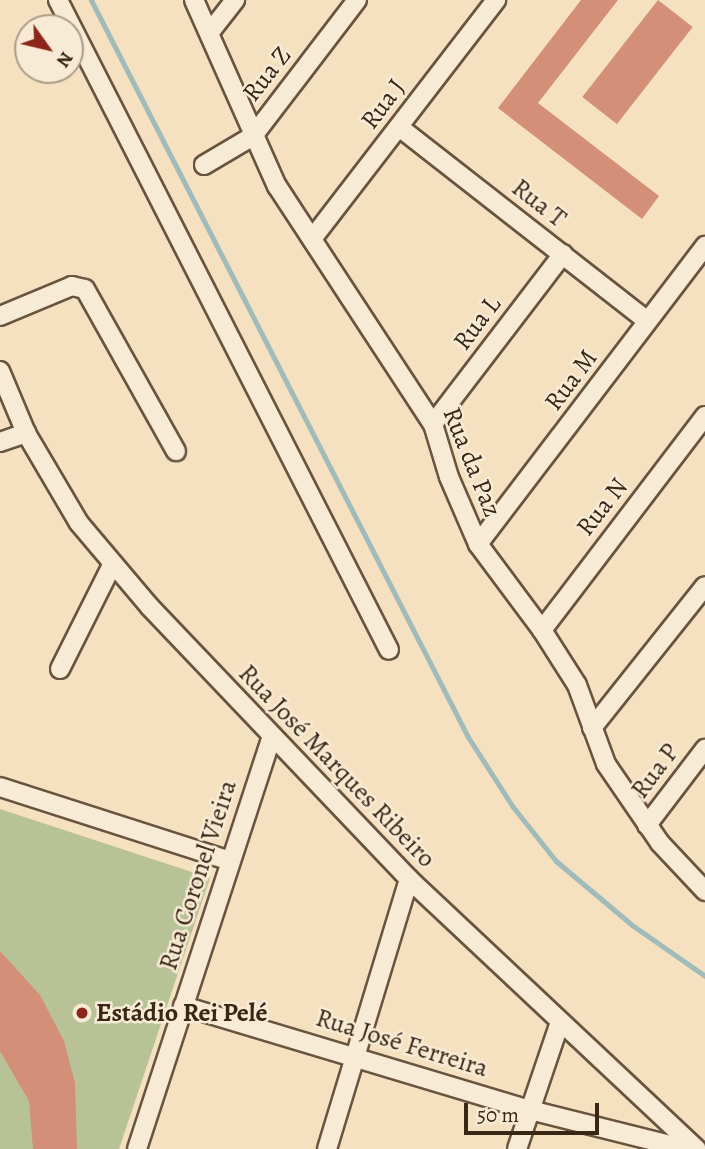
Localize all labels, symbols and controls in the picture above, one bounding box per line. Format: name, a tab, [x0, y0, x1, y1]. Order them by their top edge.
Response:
north arrow	[14, 14, 84, 84]
street label: Rua Z	[236, 40, 298, 108]
text: N	[50, 47, 79, 73]
street label: Rua J	[354, 73, 412, 135]
street label: Rua T	[506, 172, 572, 234]
street label: Rua L	[447, 290, 507, 356]
street label: Rua M	[538, 343, 604, 417]
street label: Rua da Paz	[436, 403, 508, 521]
street label: Rua N	[570, 472, 634, 542]
street label: Rua José Marques Ribeiro	[232, 658, 442, 874]
street label: Rua P	[624, 737, 686, 805]
street label: Rua Coronel Vieira	[153, 776, 243, 974]
place label: Estádio Rei Pelé	[96, 997, 268, 1029]
street label: Rua José Ferreira	[312, 1002, 492, 1084]
marker: Estádio Rei Pelé	[74, 1005, 90, 1021]
scale bar	[467, 1090, 602, 1134]
text: 50 m	[477, 1101, 519, 1129]

